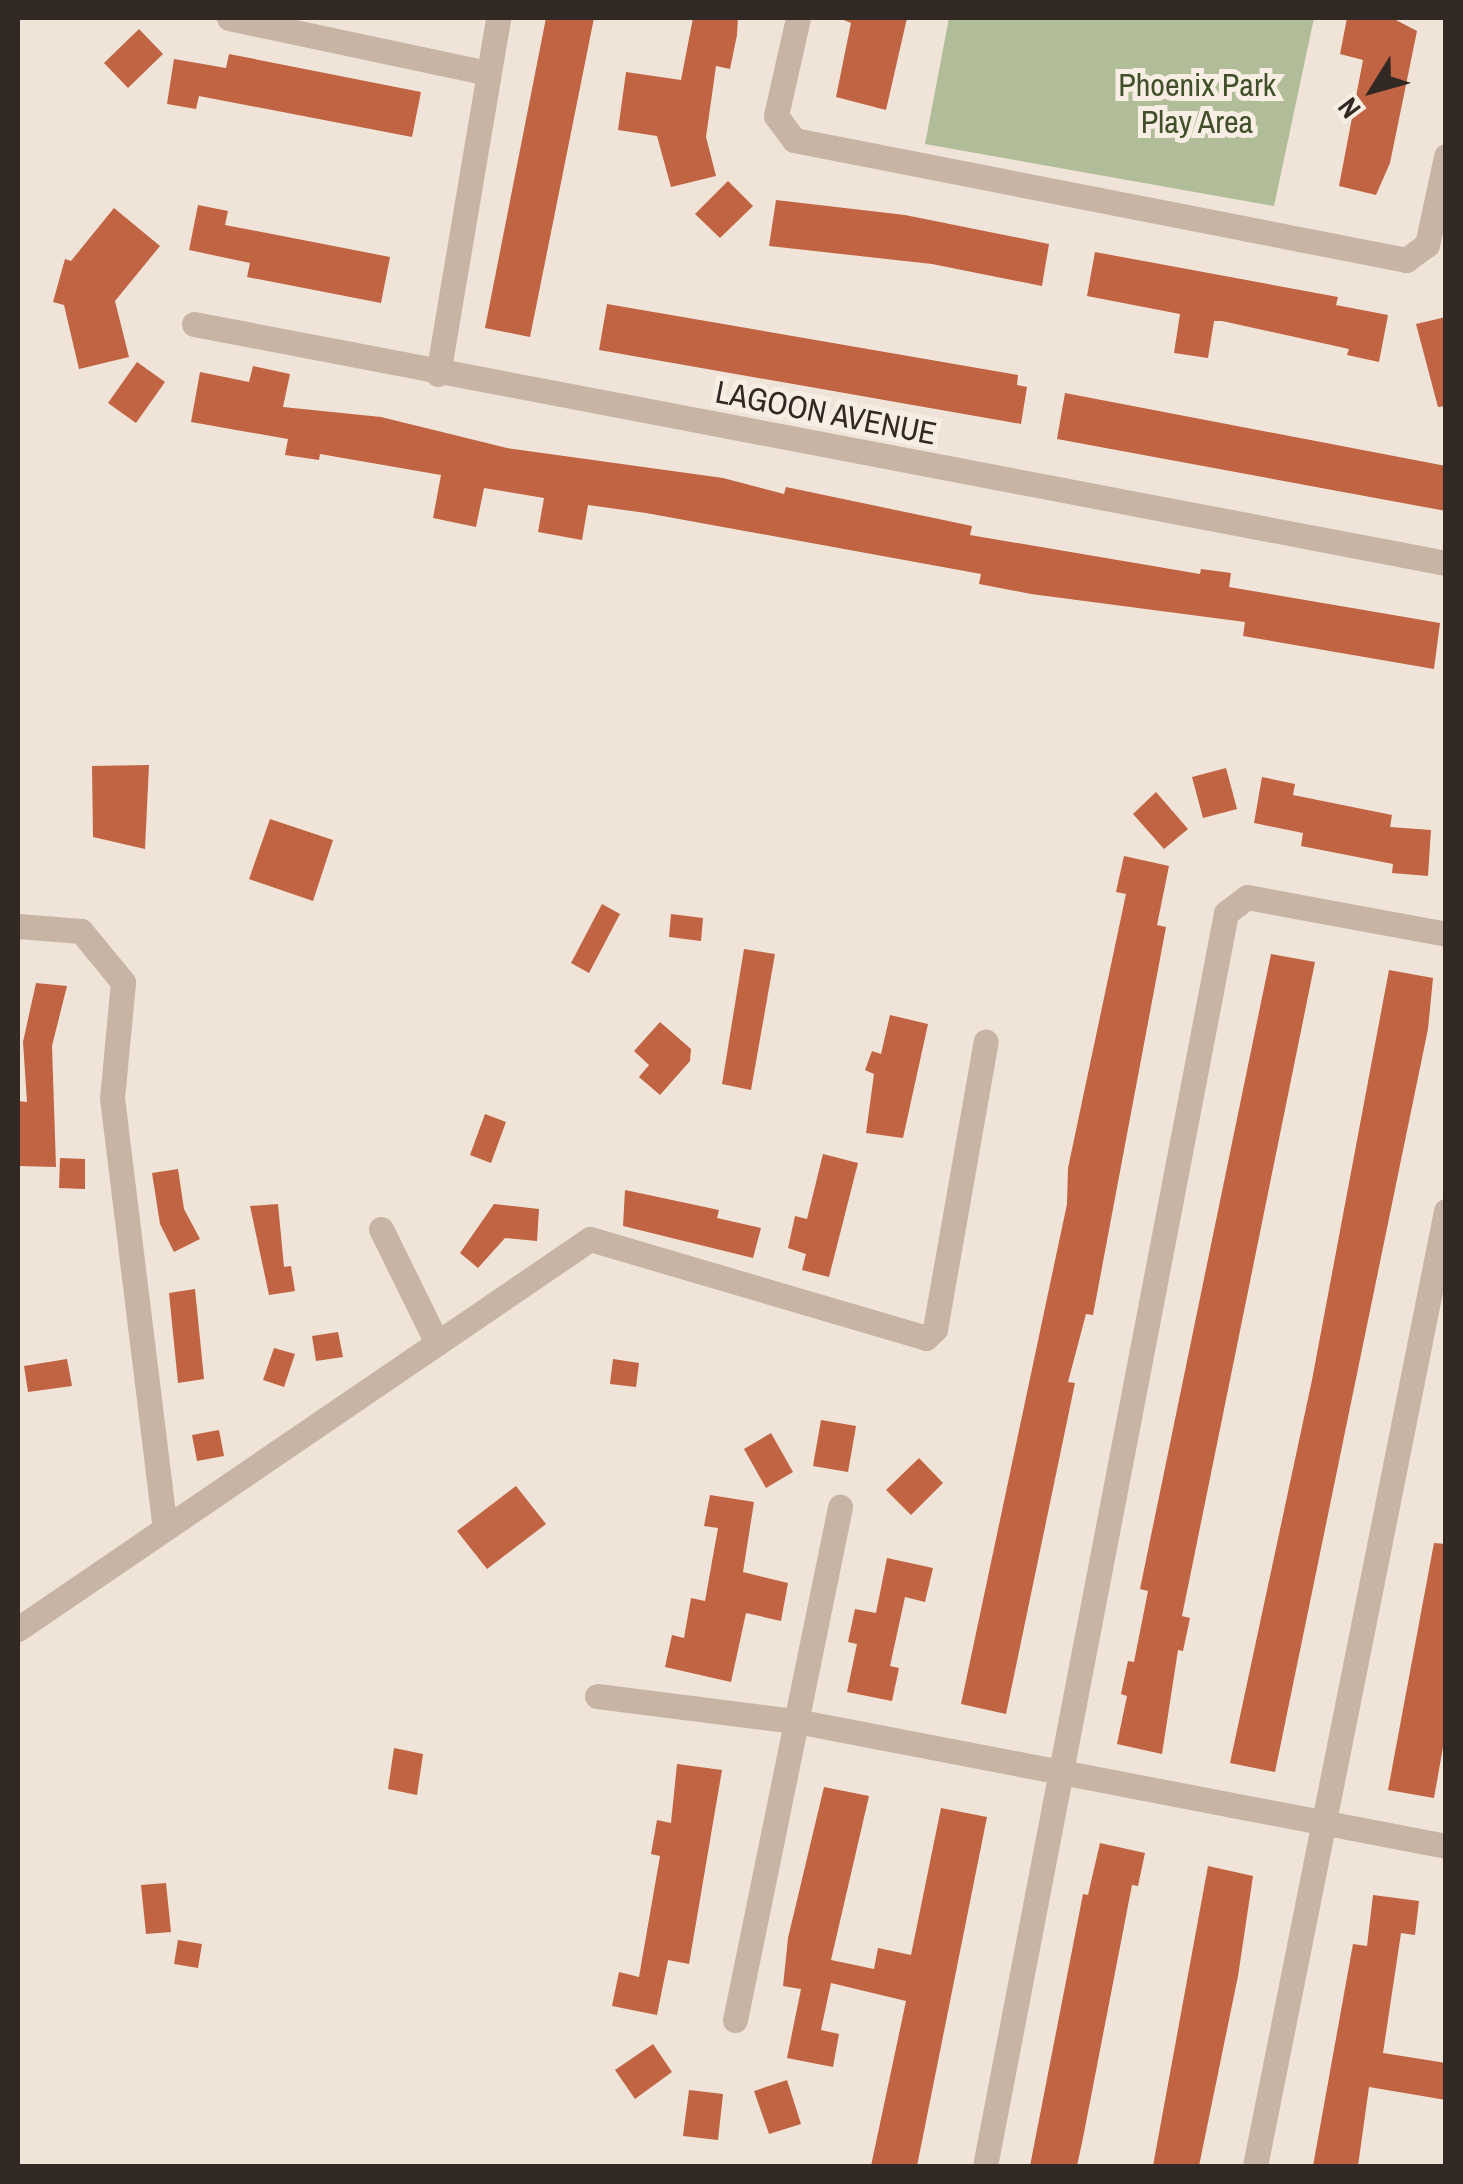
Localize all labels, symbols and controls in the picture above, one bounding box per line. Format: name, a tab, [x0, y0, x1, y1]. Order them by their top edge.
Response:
north arrow	[1323, 40, 1423, 140]
park label: Phoenix Park Play Area	[1118, 67, 1276, 142]
text: N	[1329, 90, 1369, 126]
street label: LAGOON AVENUE	[712, 373, 940, 453]

